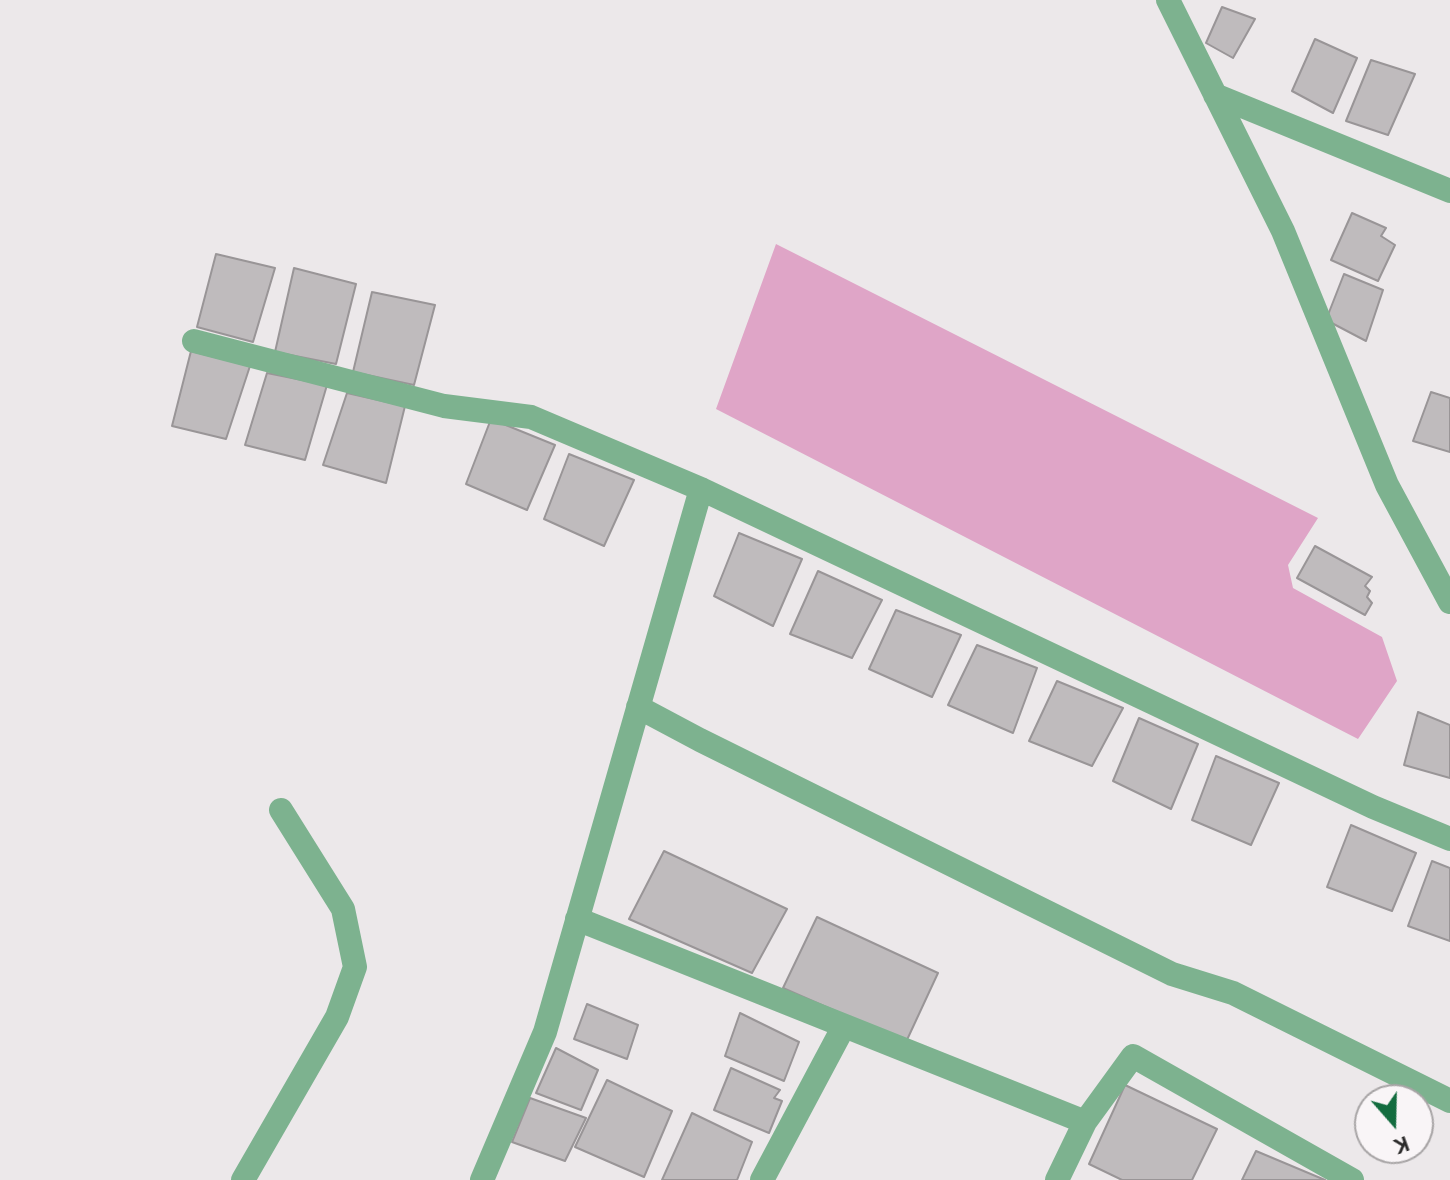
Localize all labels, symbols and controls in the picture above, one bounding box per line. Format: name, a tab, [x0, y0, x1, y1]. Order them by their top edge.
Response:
north arrow	[1354, 1084, 1434, 1164]
text: K	[1390, 1130, 1413, 1160]

